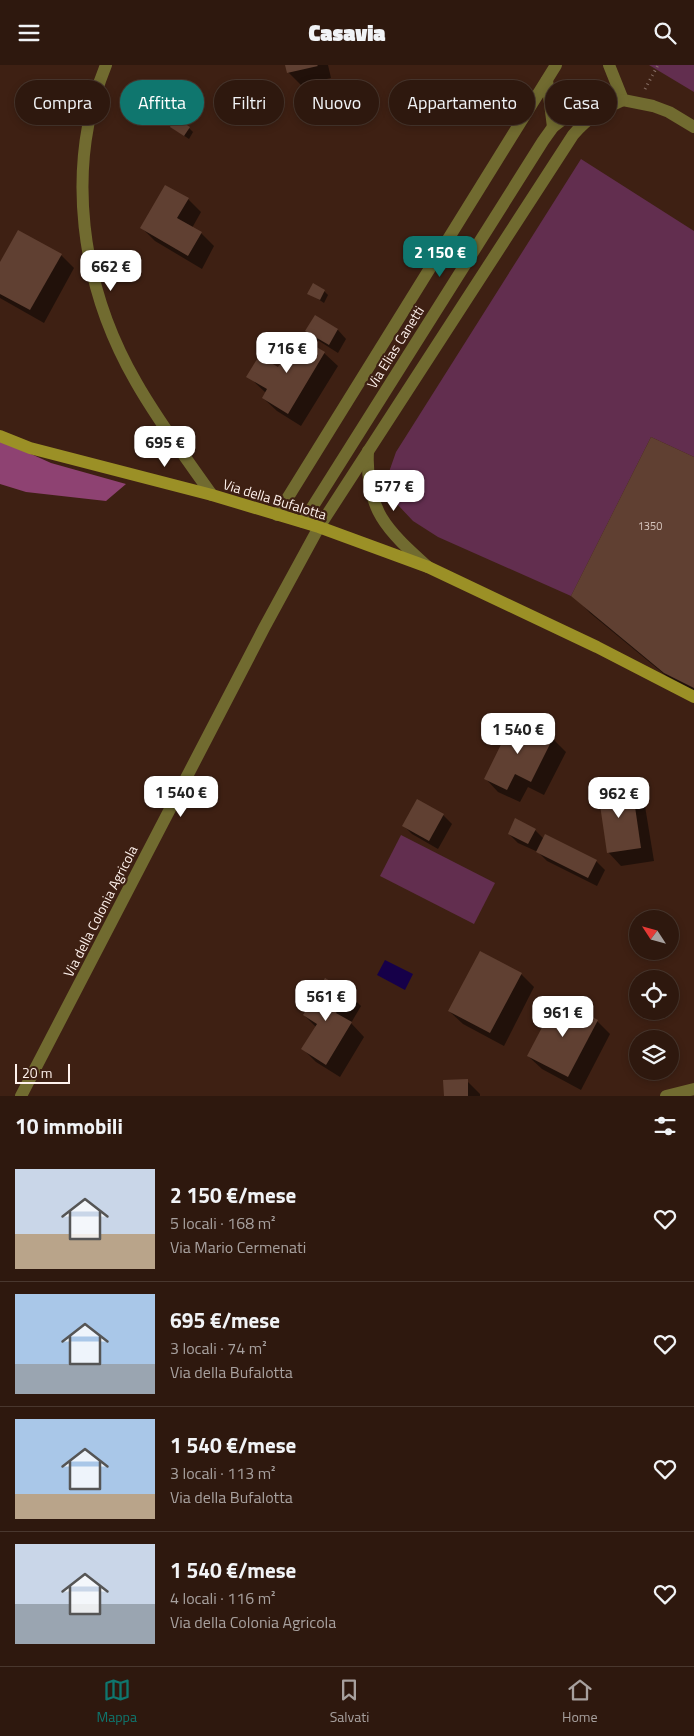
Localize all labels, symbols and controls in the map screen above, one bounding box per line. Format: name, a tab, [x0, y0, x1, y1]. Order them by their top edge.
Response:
text: Casavia	[308, 16, 386, 50]
icon: menu	[15, 19, 43, 47]
icon: search	[651, 19, 679, 47]
chip: Compra	[15, 80, 110, 125]
chip: Affitta	[120, 80, 204, 125]
chip: Filtri	[214, 80, 284, 125]
chip: Nuovo	[294, 80, 379, 125]
chip: Appartamento	[389, 80, 535, 125]
chip: Casa	[545, 80, 617, 125]
pin: 2 150 €	[394, 235, 486, 278]
text: 2 150 €	[414, 240, 466, 264]
pin: 662 €	[76, 249, 146, 292]
text: 662 €	[91, 254, 131, 278]
street label: Via Elias Canetti	[361, 302, 429, 392]
pin: 716 €	[252, 331, 322, 374]
text: 716 €	[267, 336, 307, 360]
pin: 695 €	[130, 425, 200, 468]
text: 695 €	[145, 430, 185, 454]
pin: 577 €	[359, 469, 429, 512]
street label: Via della Bufalotta	[221, 473, 329, 525]
text: 577 €	[374, 474, 414, 498]
house number: 1350	[638, 518, 662, 534]
pin: 1 540 €	[472, 713, 564, 755]
text: 1 540 €	[492, 717, 544, 741]
pin: 1 540 €	[135, 775, 227, 818]
pin: 962 €	[584, 777, 654, 819]
text: 1 540 €	[155, 780, 207, 804]
text: 962 €	[599, 781, 639, 805]
street label: Via della Colonia Agricola	[58, 841, 142, 981]
north arrow	[629, 910, 679, 960]
map controls	[629, 910, 679, 1080]
button: locate	[629, 970, 679, 1020]
pin: 561 €	[291, 979, 361, 1022]
text: 561 €	[306, 984, 346, 1008]
pin: 961 €	[528, 995, 598, 1038]
text: 961 €	[543, 1000, 583, 1024]
button: layers	[629, 1030, 679, 1080]
scale bar	[15, 1061, 70, 1084]
text: 20 m	[22, 1062, 52, 1083]
text: 10 immobili	[15, 1110, 123, 1142]
icon: filters	[651, 1112, 679, 1140]
text: 2 150 €/mese	[170, 1179, 296, 1211]
icon: home	[55, 1189, 115, 1249]
icon: heart	[651, 1205, 679, 1233]
text: 5 locali · 168 m²	[170, 1211, 276, 1235]
text: Via Mario Cermenati	[170, 1235, 306, 1259]
text: 695 €/mese	[170, 1304, 280, 1336]
icon: home	[55, 1314, 115, 1374]
icon: heart	[651, 1330, 679, 1358]
text: 3 locali · 74 m²	[170, 1336, 267, 1360]
text: Via della Bufalotta	[170, 1360, 293, 1384]
text: 1 540 €/mese	[170, 1429, 296, 1461]
icon: home	[55, 1439, 115, 1499]
icon: heart	[651, 1455, 679, 1483]
text: 3 locali · 113 m²	[170, 1461, 276, 1485]
text: Via della Bufalotta	[170, 1485, 293, 1509]
text: 1 540 €/mese	[170, 1554, 296, 1586]
icon: home	[55, 1564, 115, 1624]
icon: heart	[651, 1580, 679, 1608]
text: 4 locali · 116 m²	[170, 1586, 276, 1610]
text: Via della Colonia Agricola	[170, 1610, 336, 1634]
tab: Mappa	[96, 1676, 137, 1727]
tab: Salvati	[330, 1676, 369, 1727]
tab: Home	[562, 1676, 598, 1727]

